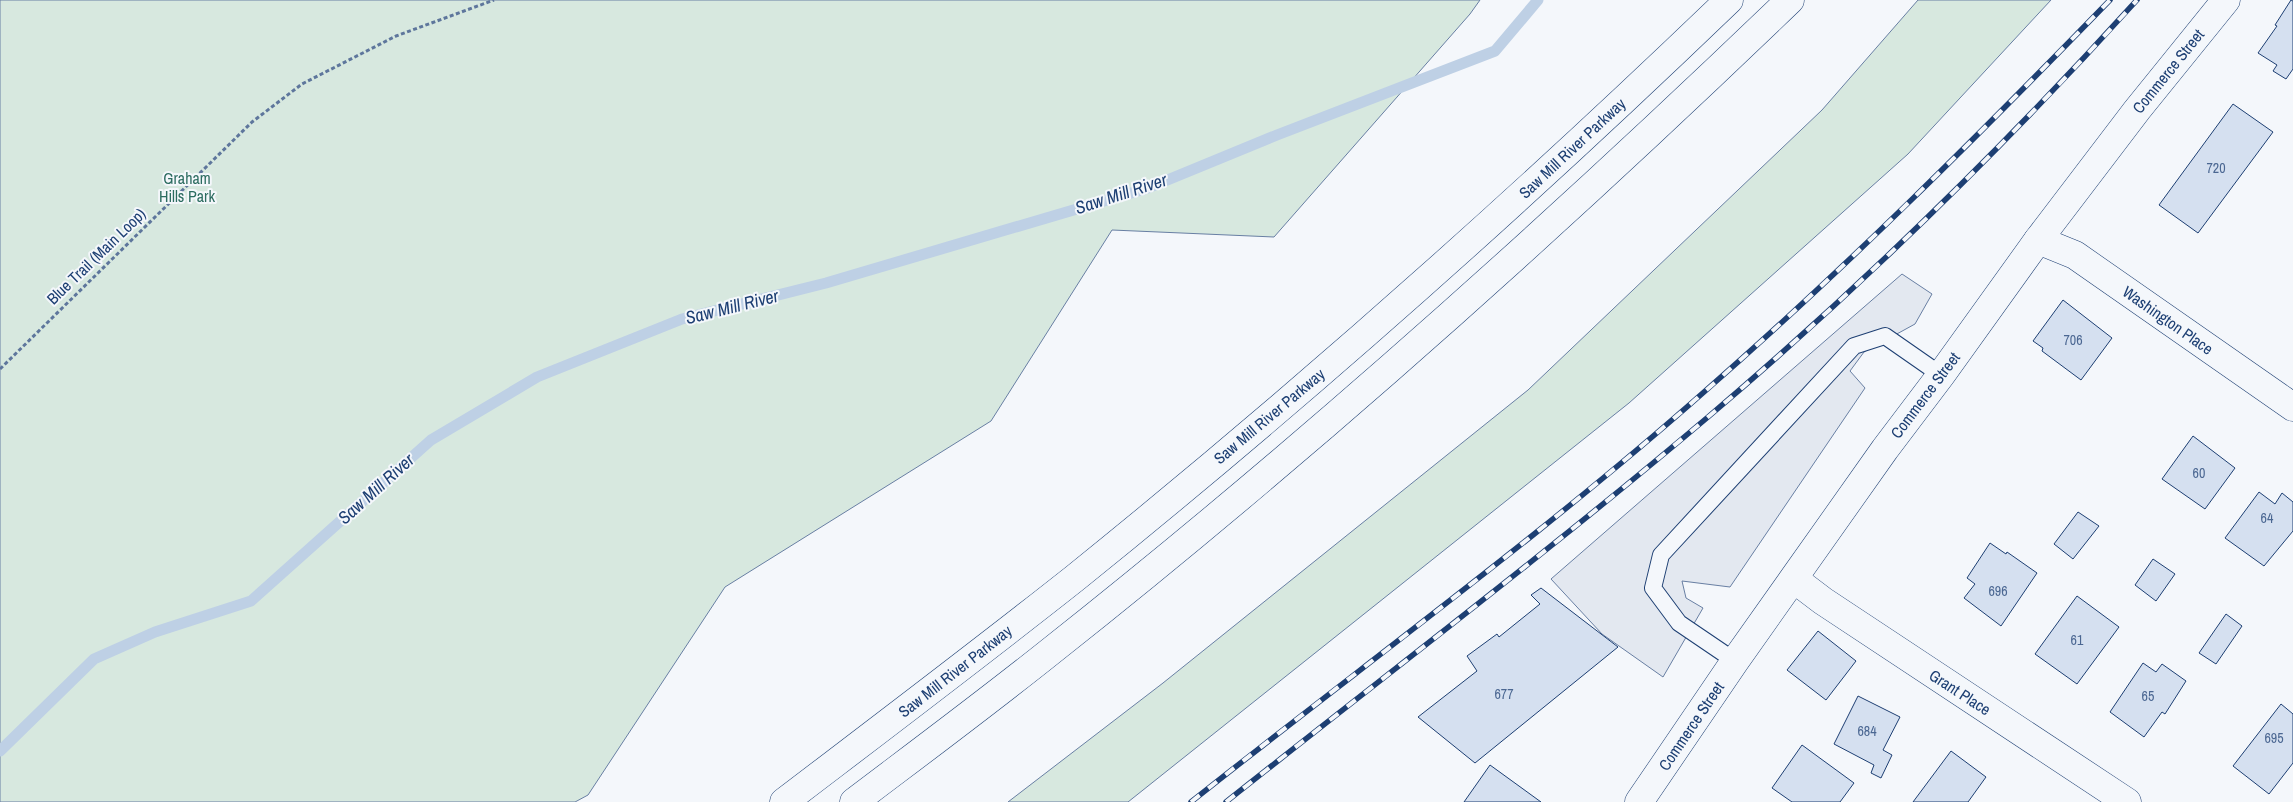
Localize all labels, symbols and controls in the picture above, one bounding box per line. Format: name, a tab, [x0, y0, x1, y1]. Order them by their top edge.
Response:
street label: Commerce Street	[2127, 24, 2209, 118]
street label: Saw Mill River Parkway	[1514, 92, 1630, 203]
house number: 720	[2206, 159, 2226, 177]
park label: Graham Hills Park	[159, 167, 215, 207]
water label: Saw Mill River	[1072, 167, 1171, 220]
street label: Blue Trail (Main Loop)	[42, 203, 150, 309]
street label: Washington Place	[2118, 281, 2218, 359]
water label: Saw Mill River	[683, 283, 782, 330]
house number: 706	[2063, 331, 2083, 349]
street label: Commerce Street	[1885, 347, 1965, 443]
street label: Saw Mill River Parkway	[1209, 363, 1329, 469]
water label: Saw Mill River	[332, 447, 420, 530]
house number: 60	[2193, 464, 2205, 482]
house number: 64	[2261, 509, 2274, 527]
house number: 696	[1988, 582, 2008, 600]
street label: Saw Mill River Parkway	[894, 619, 1017, 722]
house number: 61	[2071, 631, 2084, 649]
street label: Grant Place	[1925, 664, 1995, 720]
street label: Commerce Street	[1653, 677, 1729, 775]
house number: 677	[1494, 685, 1514, 703]
house number: 65	[2142, 687, 2154, 705]
house number: 684	[1857, 722, 1877, 740]
house number: 695	[2264, 729, 2284, 747]

